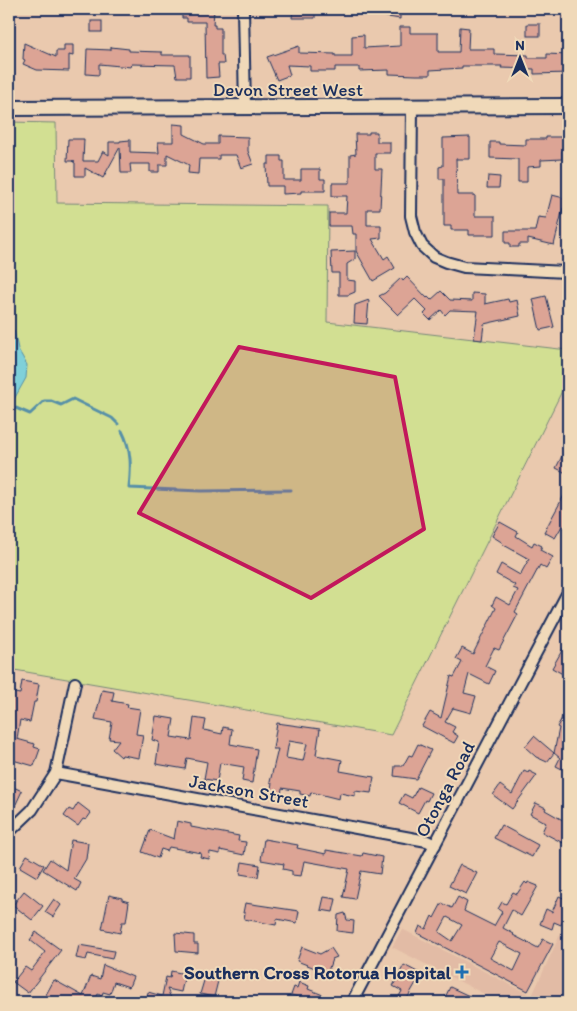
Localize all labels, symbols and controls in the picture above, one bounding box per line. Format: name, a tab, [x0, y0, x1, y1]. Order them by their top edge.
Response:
north arrow	[494, 32, 544, 82]
text: N	[515, 37, 525, 54]
street label: Devon Street West	[213, 78, 363, 101]
street label: Otonga Road	[410, 737, 480, 841]
street label: Jackson Street	[187, 769, 311, 813]
place label: Southern Cross Rotorua Hospital	[184, 961, 452, 984]
marker: Southern Cross Rotorua Hospital	[455, 965, 469, 979]

